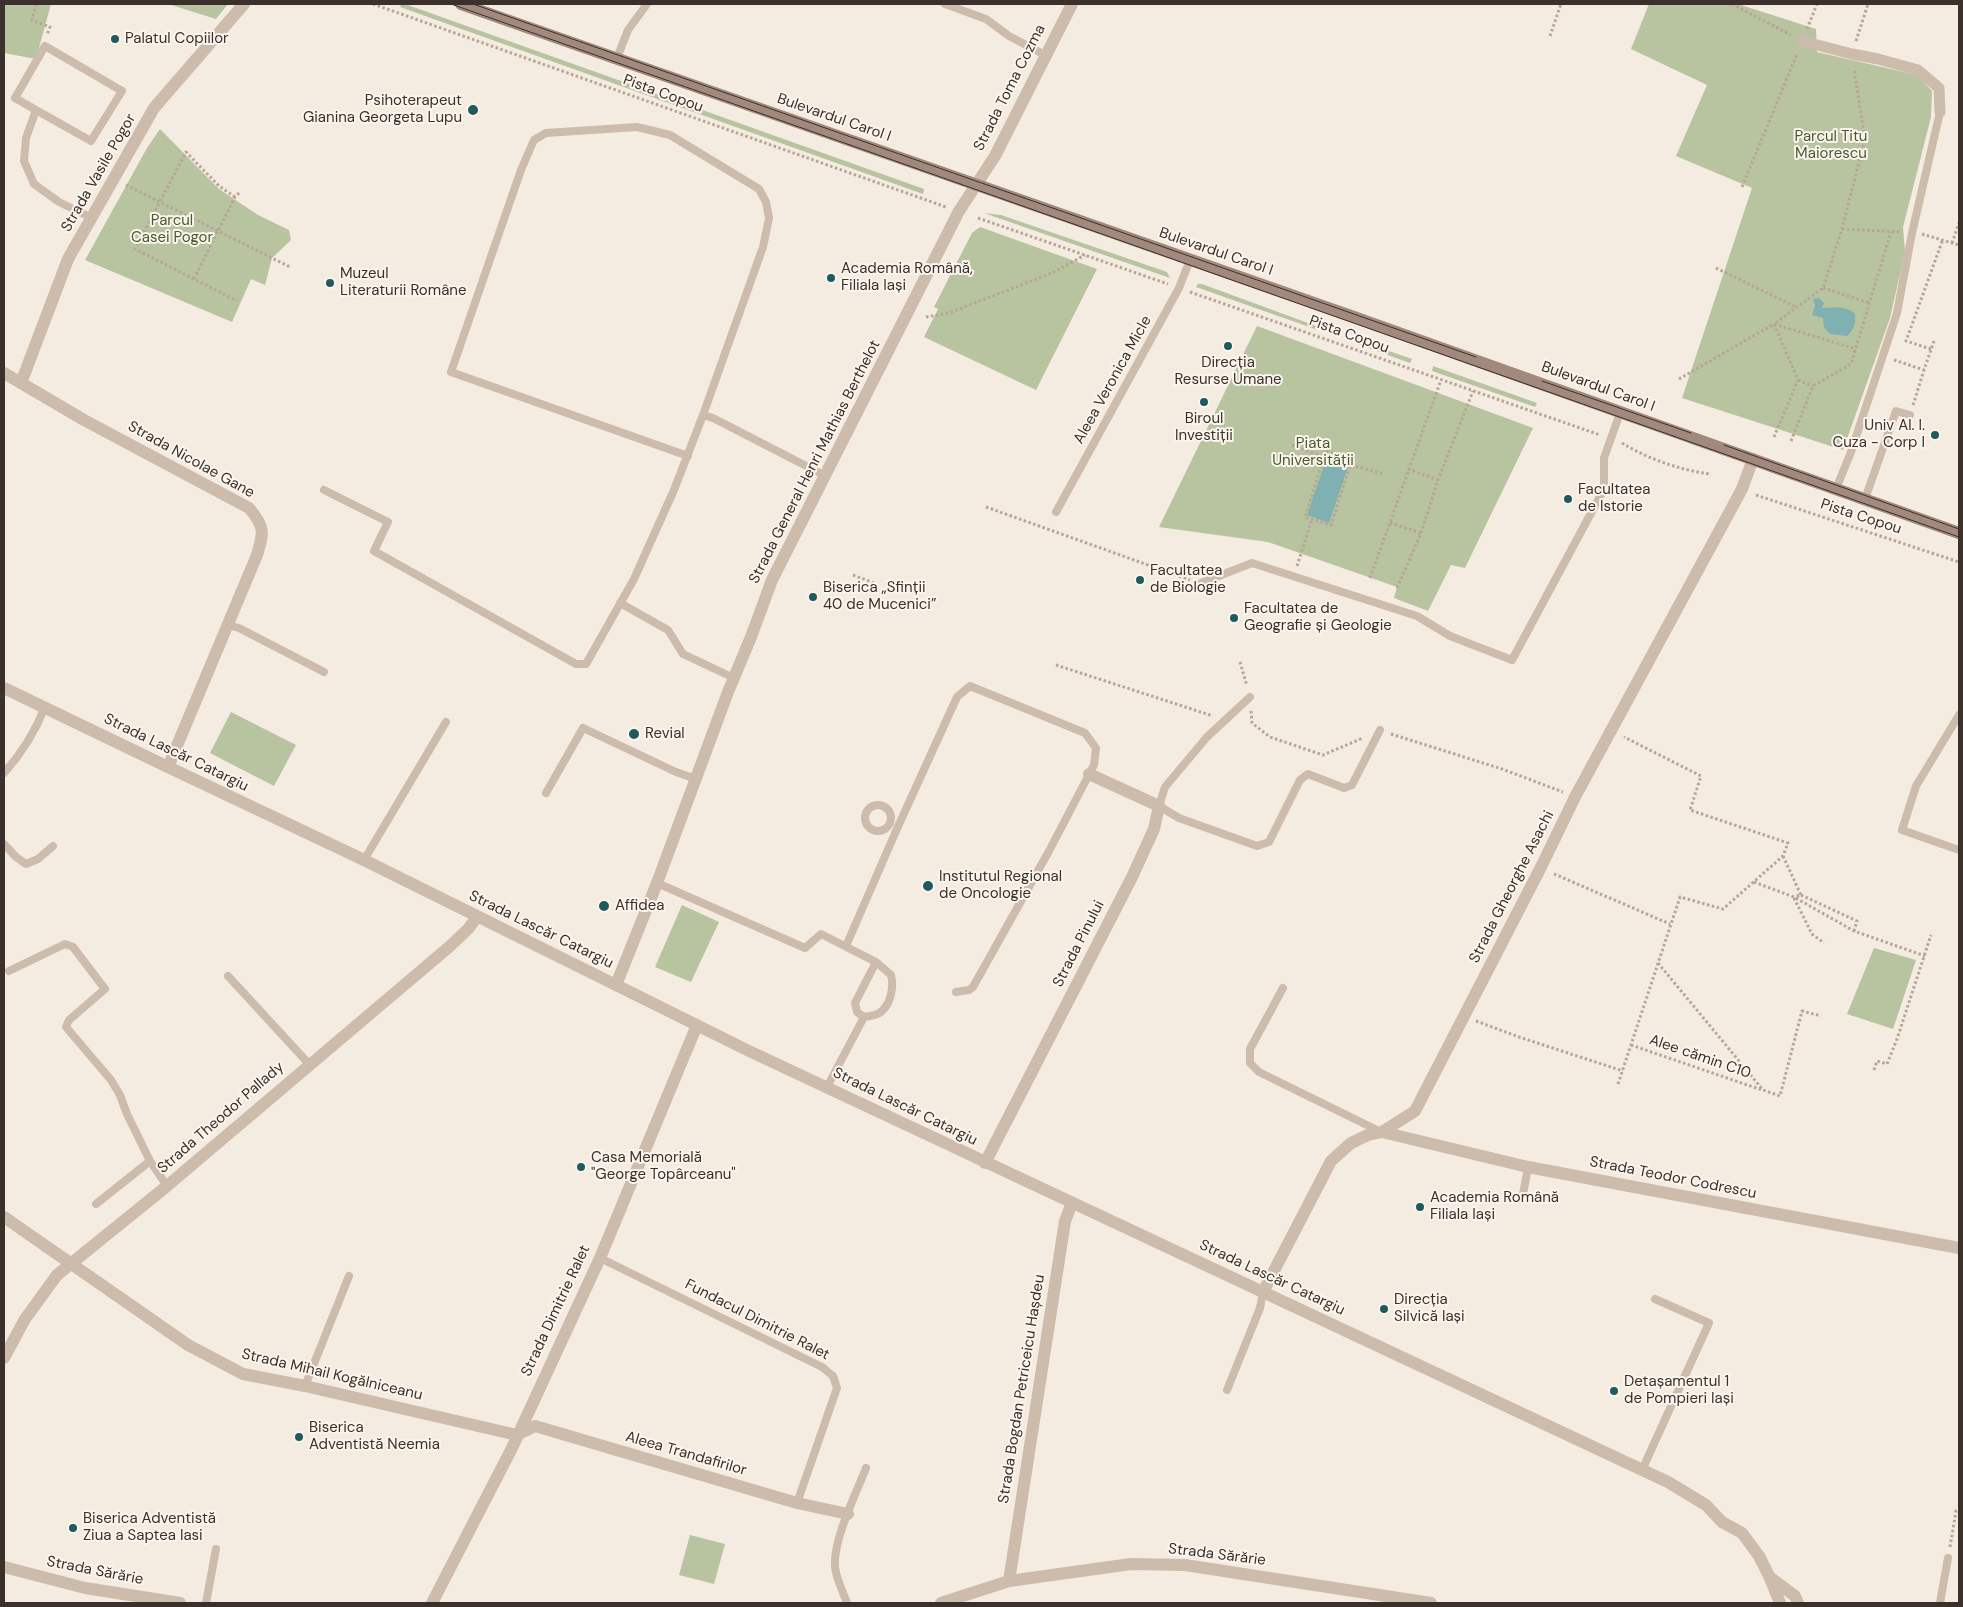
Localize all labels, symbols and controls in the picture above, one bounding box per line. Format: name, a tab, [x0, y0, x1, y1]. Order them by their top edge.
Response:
street label: Strada Toma Cozma	[970, 22, 1050, 154]
place label: Palatul Copiilor	[125, 30, 229, 48]
marker: Palatul Copiilor	[109, 33, 121, 45]
street label: Pista Copou	[620, 71, 706, 117]
street label: Bulevardul Carol I	[775, 90, 893, 146]
place label: Psihoterapeut Gianina Georgeta Lupu	[303, 92, 462, 127]
marker: Psihoterapeut Gianina Georgeta Lupu	[466, 103, 480, 117]
street label: Strada Vasile Pogor	[58, 111, 140, 235]
park label: Parcul Titu Maiorescu	[1795, 128, 1867, 163]
park label: Parcul Casei Pogor	[131, 212, 213, 247]
street label: Bulevardul Carol I	[1157, 224, 1275, 280]
place label: Academia Română, Filiala Iași	[841, 260, 973, 295]
place label: Muzeul Literaturii Române	[340, 265, 466, 300]
marker: Academia Română, Filiala Iași	[825, 272, 837, 284]
marker: Muzeul Literaturii Române	[324, 277, 336, 289]
street label: Pista Copou	[1306, 312, 1392, 358]
street label: Aleea Veronica Micle	[1070, 313, 1156, 447]
street label: Strada General Henri Mathias Berthelot	[746, 337, 884, 587]
marker: Direcția Resurse Umane	[1222, 340, 1234, 352]
place label: Direcția Resurse Umane	[1174, 354, 1282, 389]
street label: Bulevardul Carol I	[1539, 358, 1657, 416]
marker: Biroul Investiții	[1198, 396, 1210, 408]
place label: Biroul Investiții	[1175, 410, 1233, 445]
place label: Univ Al. I. Cuza - Corp I	[1832, 417, 1925, 452]
street label: Strada Nicolae Gane	[125, 418, 257, 502]
marker: Univ Al. I. Cuza - Corp I	[1929, 429, 1941, 441]
park label: Piata Universității	[1272, 435, 1354, 470]
place label: Facultatea de Istorie	[1578, 481, 1650, 516]
marker: Facultatea de Istorie	[1562, 493, 1574, 505]
street label: Pista Copou	[1818, 495, 1904, 539]
place label: Facultatea de Biologie	[1150, 562, 1226, 597]
marker: Facultatea de Biologie	[1134, 574, 1146, 586]
place label: Biserica „Sfinții 40 de Mucenici”	[823, 579, 936, 614]
marker: Biserica „Sfinții 40 de Mucenici”	[807, 591, 819, 603]
place label: Facultatea de Geografie și Geologie	[1244, 600, 1392, 635]
marker: Facultatea de Geografie și Geologie	[1228, 612, 1240, 624]
street label: Strada Lascăr Catargiu	[101, 710, 251, 796]
place label: Revial	[645, 725, 685, 743]
marker: Revial	[627, 727, 641, 741]
street label: Strada Gheorghe Asachi	[1466, 808, 1558, 966]
place label: Institutul Regional de Oncologie	[939, 868, 1062, 903]
marker: Institutul Regional de Oncologie	[921, 879, 935, 893]
street label: Strada Lascăr Catargiu	[466, 887, 616, 973]
place label: Affidea	[615, 897, 664, 915]
street label: Strada Pinului	[1049, 898, 1109, 990]
marker: Affidea	[597, 899, 611, 913]
street label: Alee cămin C10	[1647, 1031, 1753, 1083]
street label: Strada Theodor Pallady	[154, 1058, 288, 1178]
street label: Strada Lascăr Catargiu	[830, 1064, 980, 1150]
place label: Casa Memorială "George Topârceanu"	[591, 1149, 736, 1184]
street label: Strada Teodor Codrescu	[1588, 1153, 1758, 1203]
marker: Casa Memorială "George Topârceanu"	[575, 1161, 587, 1173]
place label: Academia Română Filiala Iași	[1430, 1189, 1559, 1224]
marker: Academia Română Filiala Iași	[1414, 1201, 1426, 1213]
street label: Strada Lascăr Catargiu	[1196, 1236, 1348, 1320]
street label: Strada Dimitrie Ralet	[518, 1243, 594, 1379]
street label: Strada Bogdan Petriceicu Hașdeu	[995, 1273, 1049, 1505]
street label: Fundacul Dimitrie Ralet	[682, 1276, 832, 1364]
place label: Direcția Silvică Iași	[1394, 1291, 1465, 1326]
marker: Direcția Silvică Iași	[1378, 1303, 1390, 1315]
street label: Strada Mihail Kogălniceanu	[240, 1345, 424, 1405]
place label: Detașamentul 1 de Pompieri Iași	[1624, 1373, 1734, 1408]
marker: Detașamentul 1 de Pompieri Iași	[1608, 1385, 1620, 1397]
place label: Biserica Adventistă Neemia	[309, 1419, 440, 1454]
street label: Aleea Trandafirilor	[623, 1428, 749, 1480]
marker: Biserica Adventistă Neemia	[293, 1431, 305, 1443]
place label: Biserica Adventistă Ziua a Saptea Iasi	[83, 1510, 216, 1545]
marker: Biserica Adventistă Ziua a Saptea Iasi	[67, 1522, 79, 1534]
street label: Strada Sărărie	[1167, 1540, 1267, 1570]
street label: Strada Sărărie	[45, 1553, 145, 1589]

